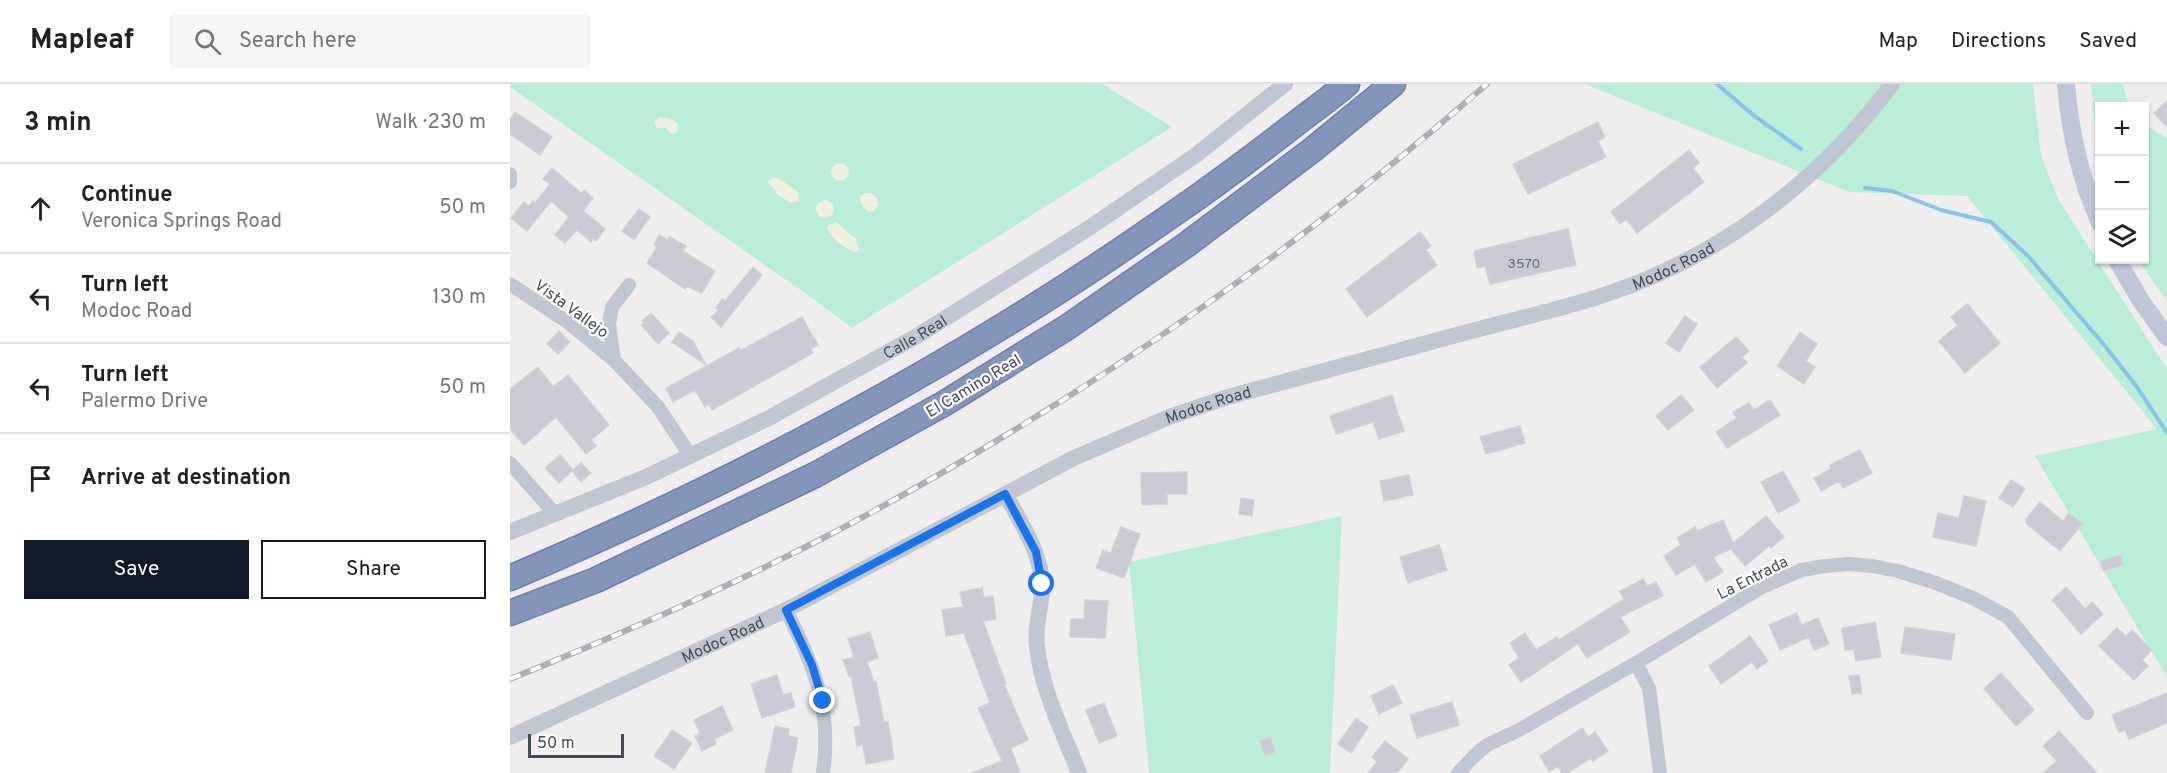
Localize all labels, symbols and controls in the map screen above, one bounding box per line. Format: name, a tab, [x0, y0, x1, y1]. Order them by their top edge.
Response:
search box	[170, 14, 590, 68]
text: Mapleaf	[30, 23, 134, 59]
icon: search	[191, 25, 224, 58]
text: Search here	[239, 28, 357, 55]
text: Map	[1878, 28, 1918, 55]
text: Directions	[1951, 28, 2046, 55]
text: Saved	[2079, 28, 2137, 55]
map controls	[2095, 102, 2149, 264]
button: +	[2095, 102, 2149, 156]
text: 3 min	[24, 107, 92, 140]
text: Walk · 230 m	[375, 110, 486, 136]
button: −	[2095, 156, 2149, 210]
text: Continue	[81, 182, 172, 209]
icon: ahead	[24, 192, 57, 225]
text: 50 m	[439, 195, 486, 221]
text: Veronica Springs Road	[81, 209, 282, 235]
button: layers	[2095, 210, 2149, 264]
street label: Modoc Road	[1630, 239, 1719, 296]
house number: 3570	[1508, 256, 1540, 273]
text: Turn left	[81, 272, 169, 299]
street label: Vista Vallejo	[530, 276, 612, 343]
icon: left	[24, 282, 57, 315]
text: 130 m	[432, 285, 486, 311]
text: Modoc Road	[81, 299, 192, 325]
street label: Calle Real	[880, 312, 951, 365]
street label: El Camino Real	[923, 350, 1025, 423]
text: Turn left	[81, 362, 169, 389]
icon: left	[24, 372, 57, 405]
text: 50 m	[439, 375, 486, 401]
street label: Modoc Road	[1163, 383, 1254, 429]
text: Palermo Drive	[81, 389, 208, 415]
icon: arrive	[24, 462, 57, 495]
text: Arrive at destination	[81, 465, 291, 492]
button: Save	[24, 540, 249, 599]
button: Share	[261, 540, 486, 599]
street label: La Entrada	[1714, 552, 1792, 605]
route start	[1028, 570, 1054, 596]
street label: Modoc Road	[679, 613, 768, 669]
route end	[809, 687, 835, 713]
scale bar	[528, 731, 624, 758]
text: 50 m	[537, 734, 575, 754]

